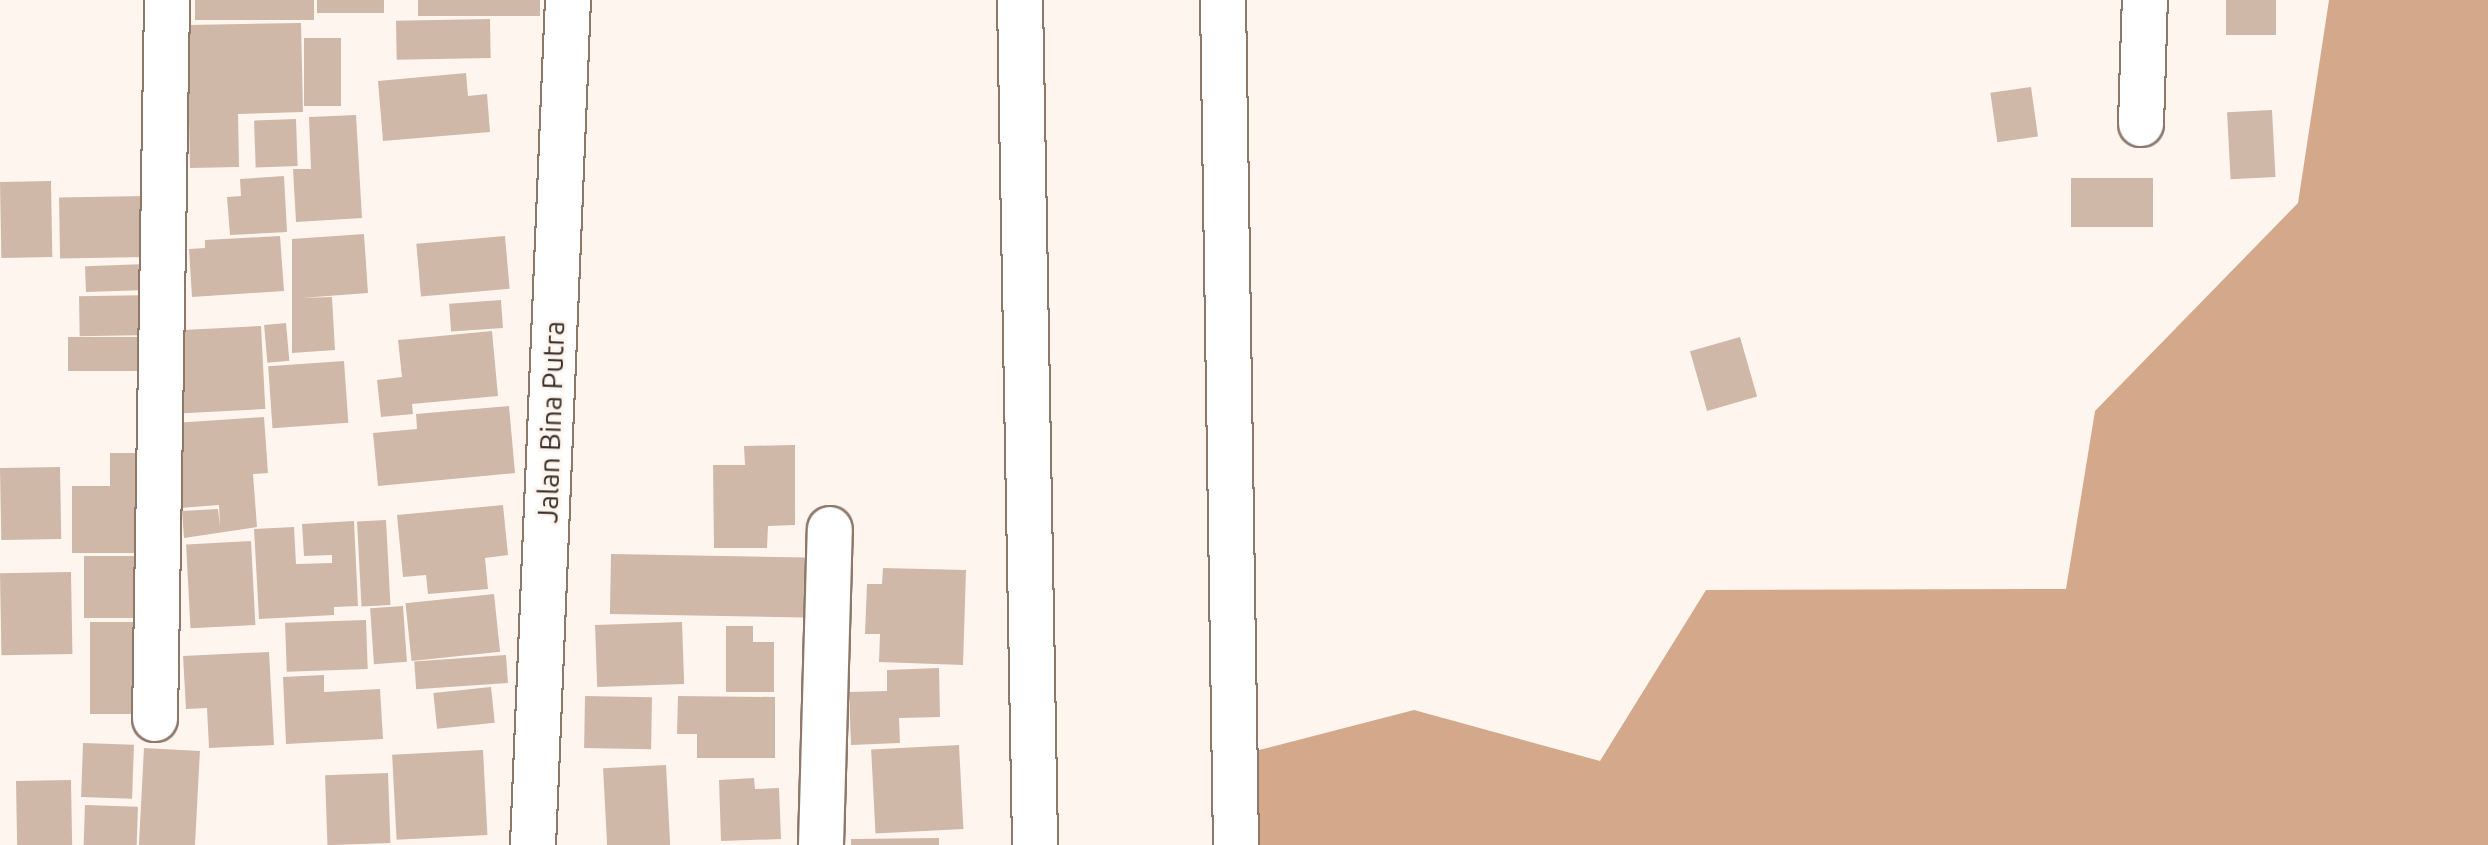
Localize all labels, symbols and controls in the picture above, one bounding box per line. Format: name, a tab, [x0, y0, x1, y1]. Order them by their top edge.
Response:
street label: Jalan Bina Putra	[531, 320, 571, 524]

